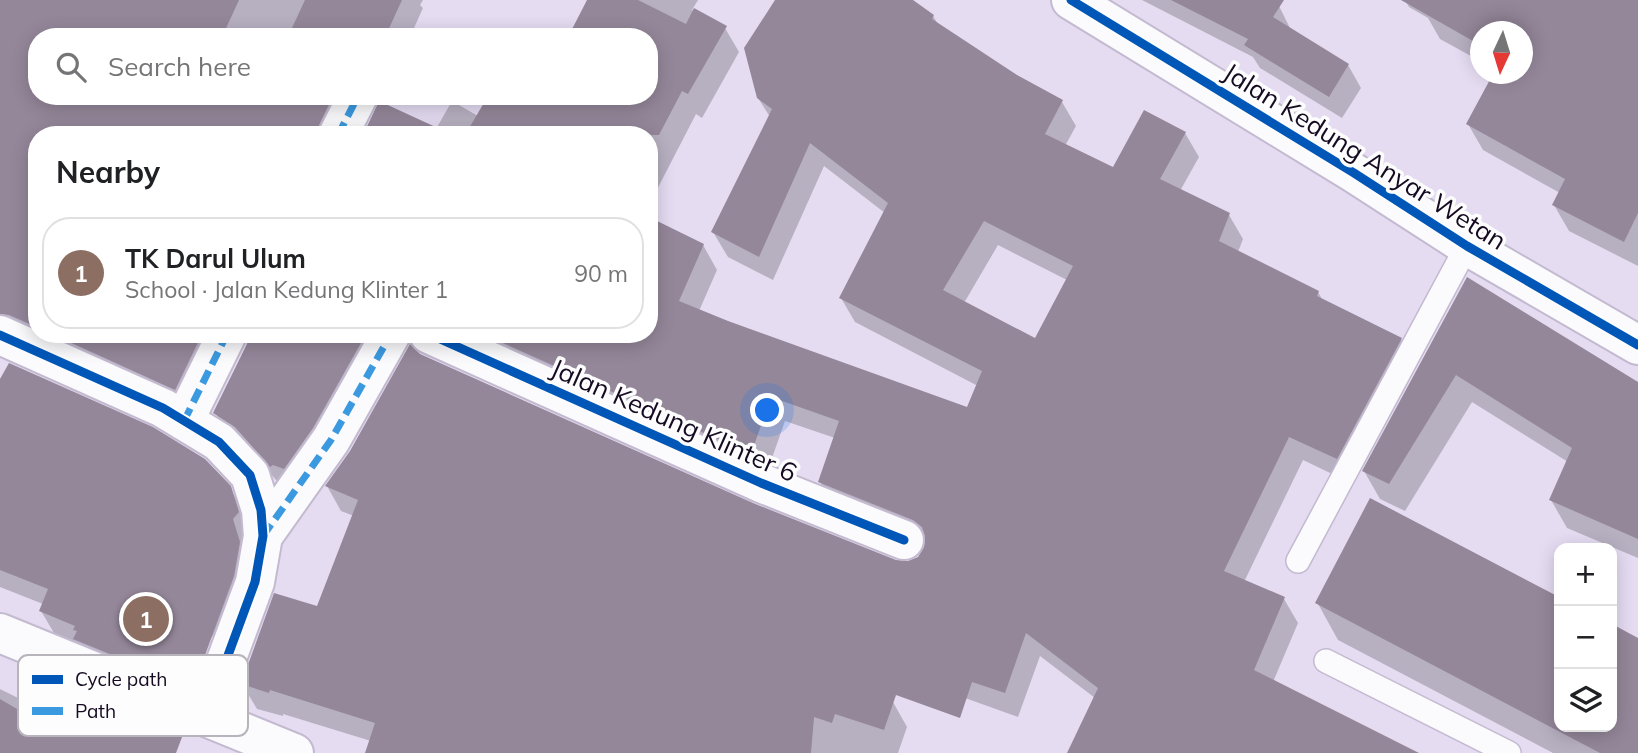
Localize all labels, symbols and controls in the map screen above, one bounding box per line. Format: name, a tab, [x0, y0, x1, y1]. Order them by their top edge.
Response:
north arrow	[1470, 21, 1533, 84]
search box	[28, 28, 658, 105]
icon: search	[52, 48, 90, 86]
text: Search here	[108, 50, 251, 83]
street label: Jalan Kedung Anyar Wetan	[1217, 55, 1513, 257]
text: Nearby	[56, 153, 160, 191]
text: TK Darul Ulum	[125, 242, 306, 275]
text: 1	[74, 259, 88, 288]
text: 90 m	[574, 259, 628, 288]
text: School · Jalan Kedung Klinter 1	[125, 275, 448, 304]
street label: Jalan Kedung Klinter 6	[546, 351, 802, 489]
your location	[750, 393, 784, 427]
map controls	[1554, 543, 1617, 732]
button: +	[1554, 543, 1617, 606]
pin: 1	[123, 593, 169, 645]
button: −	[1554, 606, 1617, 669]
legend	[18, 655, 248, 736]
text: Cycle path	[75, 667, 167, 691]
button: layers	[1554, 669, 1617, 732]
text: Path	[75, 699, 116, 723]

